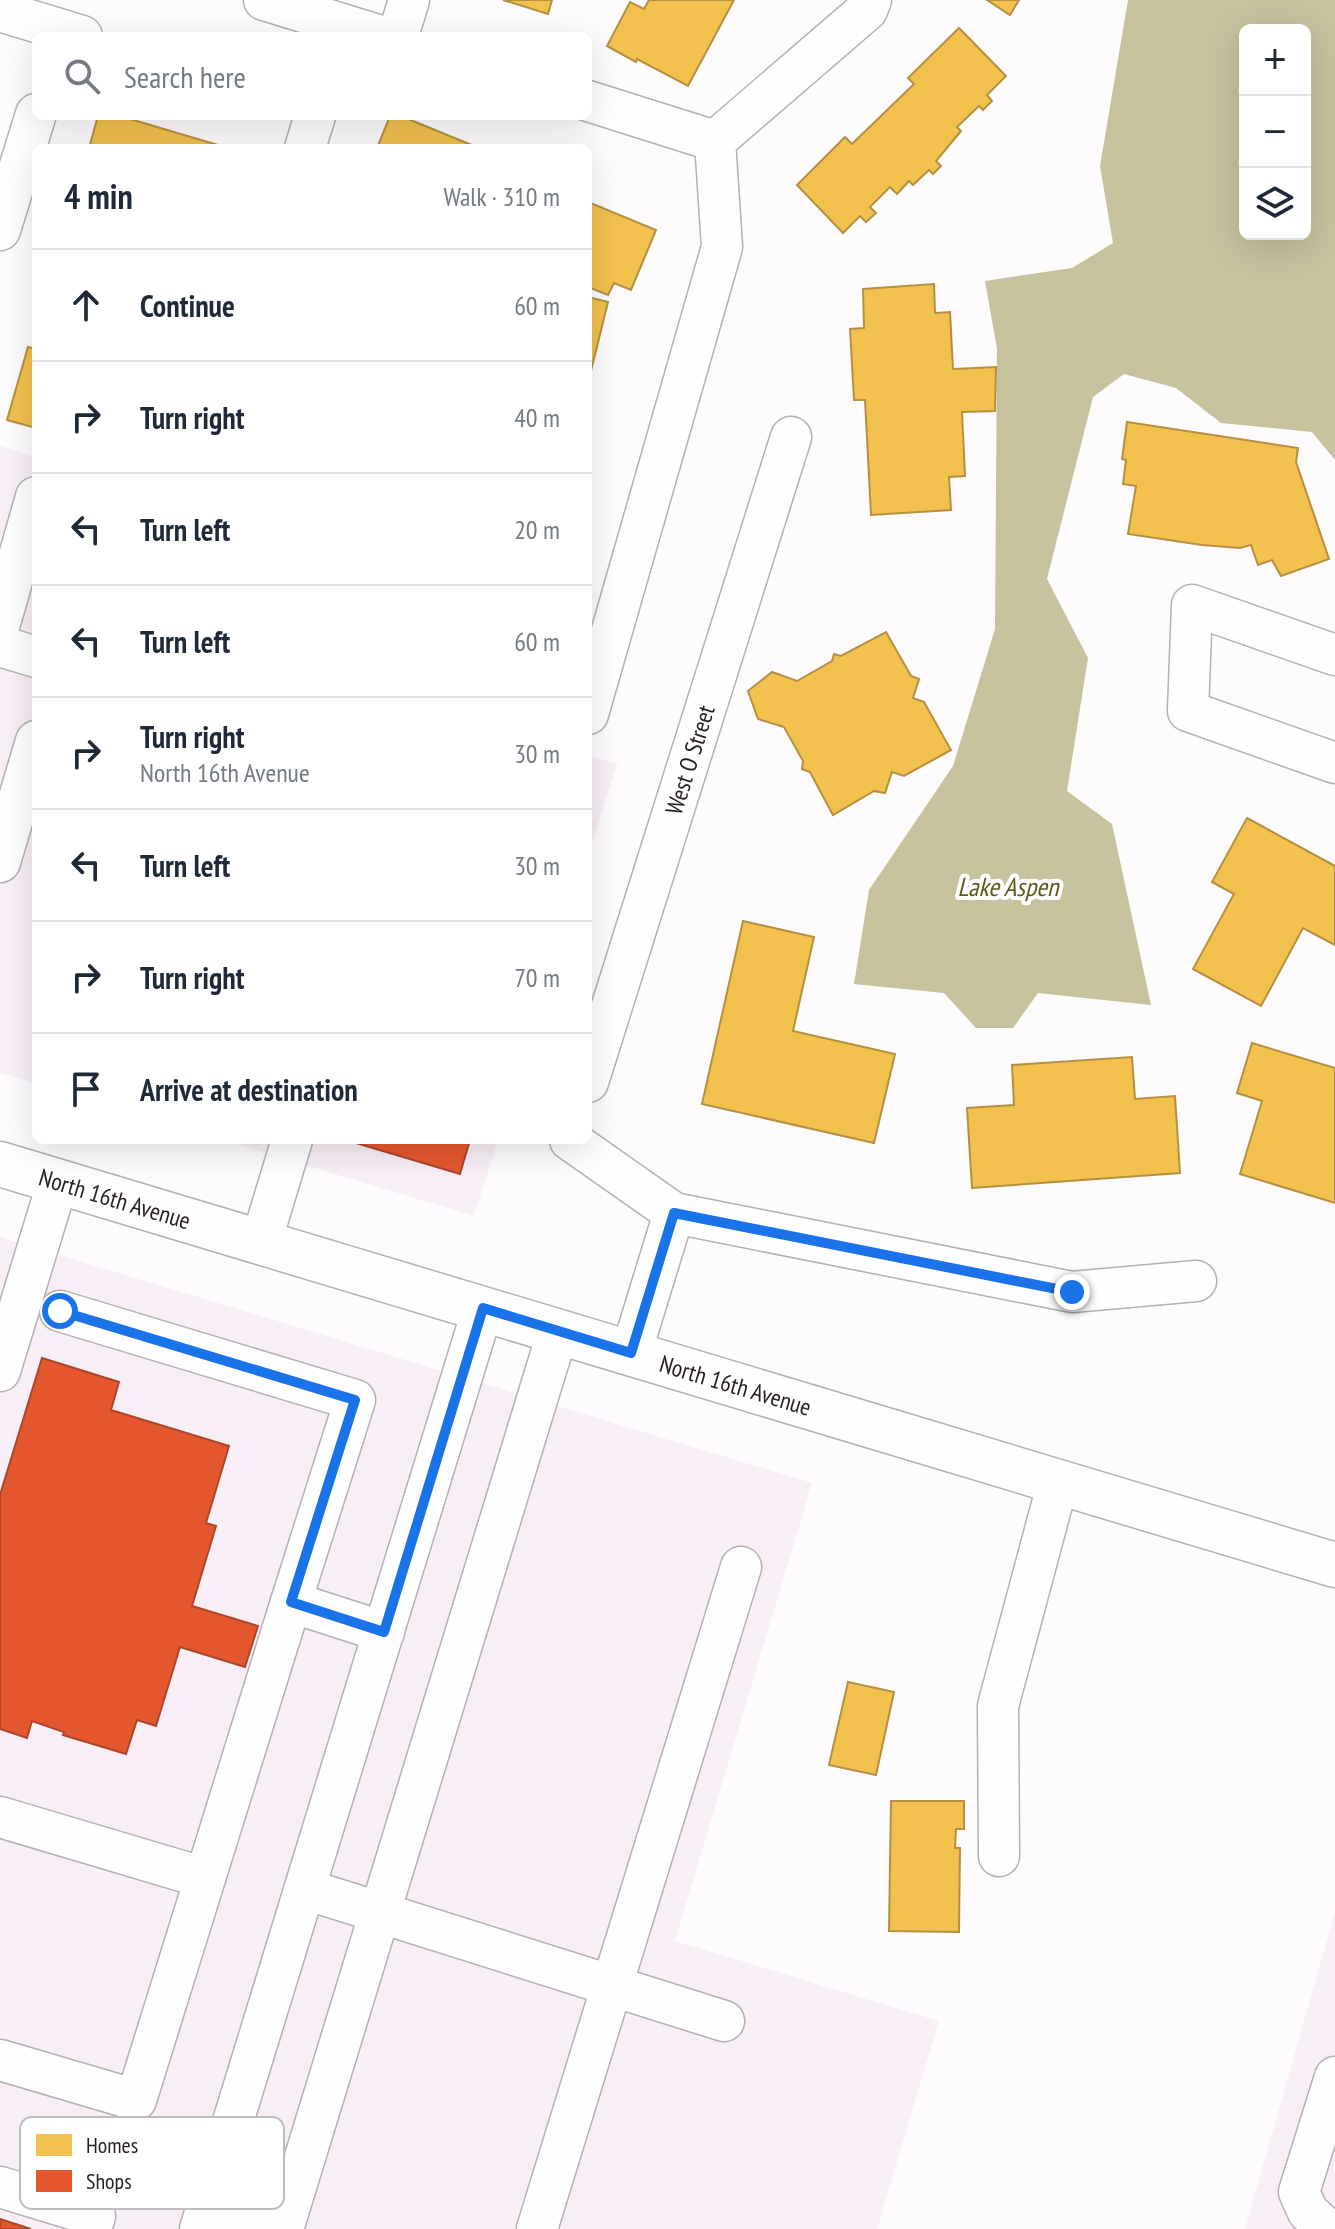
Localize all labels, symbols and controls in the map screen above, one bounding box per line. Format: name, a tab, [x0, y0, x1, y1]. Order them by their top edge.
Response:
map controls	[1239, 24, 1311, 240]
button: +	[1239, 24, 1311, 96]
search box	[32, 32, 592, 120]
icon: search	[60, 54, 104, 98]
text: Search here	[124, 57, 246, 96]
button: −	[1239, 96, 1311, 168]
button: layers	[1239, 168, 1311, 240]
text: 4 min	[64, 174, 133, 218]
text: Walk · 310 m	[443, 180, 560, 213]
icon: ahead	[64, 283, 108, 327]
text: Continue	[140, 286, 235, 325]
text: 60 m	[514, 289, 560, 322]
icon: right	[64, 395, 108, 439]
text: Turn right	[140, 398, 244, 437]
text: 40 m	[514, 401, 560, 434]
icon: left	[64, 507, 108, 551]
text: Turn left	[140, 510, 230, 549]
text: 20 m	[514, 513, 560, 546]
icon: left	[64, 619, 108, 663]
text: Turn left	[140, 622, 230, 661]
text: 60 m	[514, 625, 560, 658]
street label: West O Street	[658, 701, 721, 818]
text: Turn right	[140, 717, 244, 756]
icon: right	[64, 731, 108, 775]
text: 30 m	[514, 737, 560, 770]
text: North 16th Avenue	[140, 756, 310, 789]
icon: left	[64, 843, 108, 887]
text: Turn left	[140, 846, 230, 885]
text: 30 m	[514, 849, 560, 882]
water label: Lake Aspen	[958, 870, 1060, 903]
icon: right	[64, 955, 108, 999]
text: Turn right	[140, 958, 244, 997]
text: 70 m	[514, 961, 560, 994]
icon: arrive	[64, 1067, 108, 1111]
text: Arrive at destination	[140, 1070, 358, 1109]
street label: North 16th Avenue	[35, 1161, 194, 1236]
route end	[1054, 1274, 1090, 1310]
route start	[42, 1293, 78, 1329]
street label: North 16th Avenue	[656, 1348, 815, 1422]
legend	[20, 2117, 284, 2209]
text: Homes	[86, 2131, 138, 2159]
text: Shops	[86, 2167, 132, 2195]

